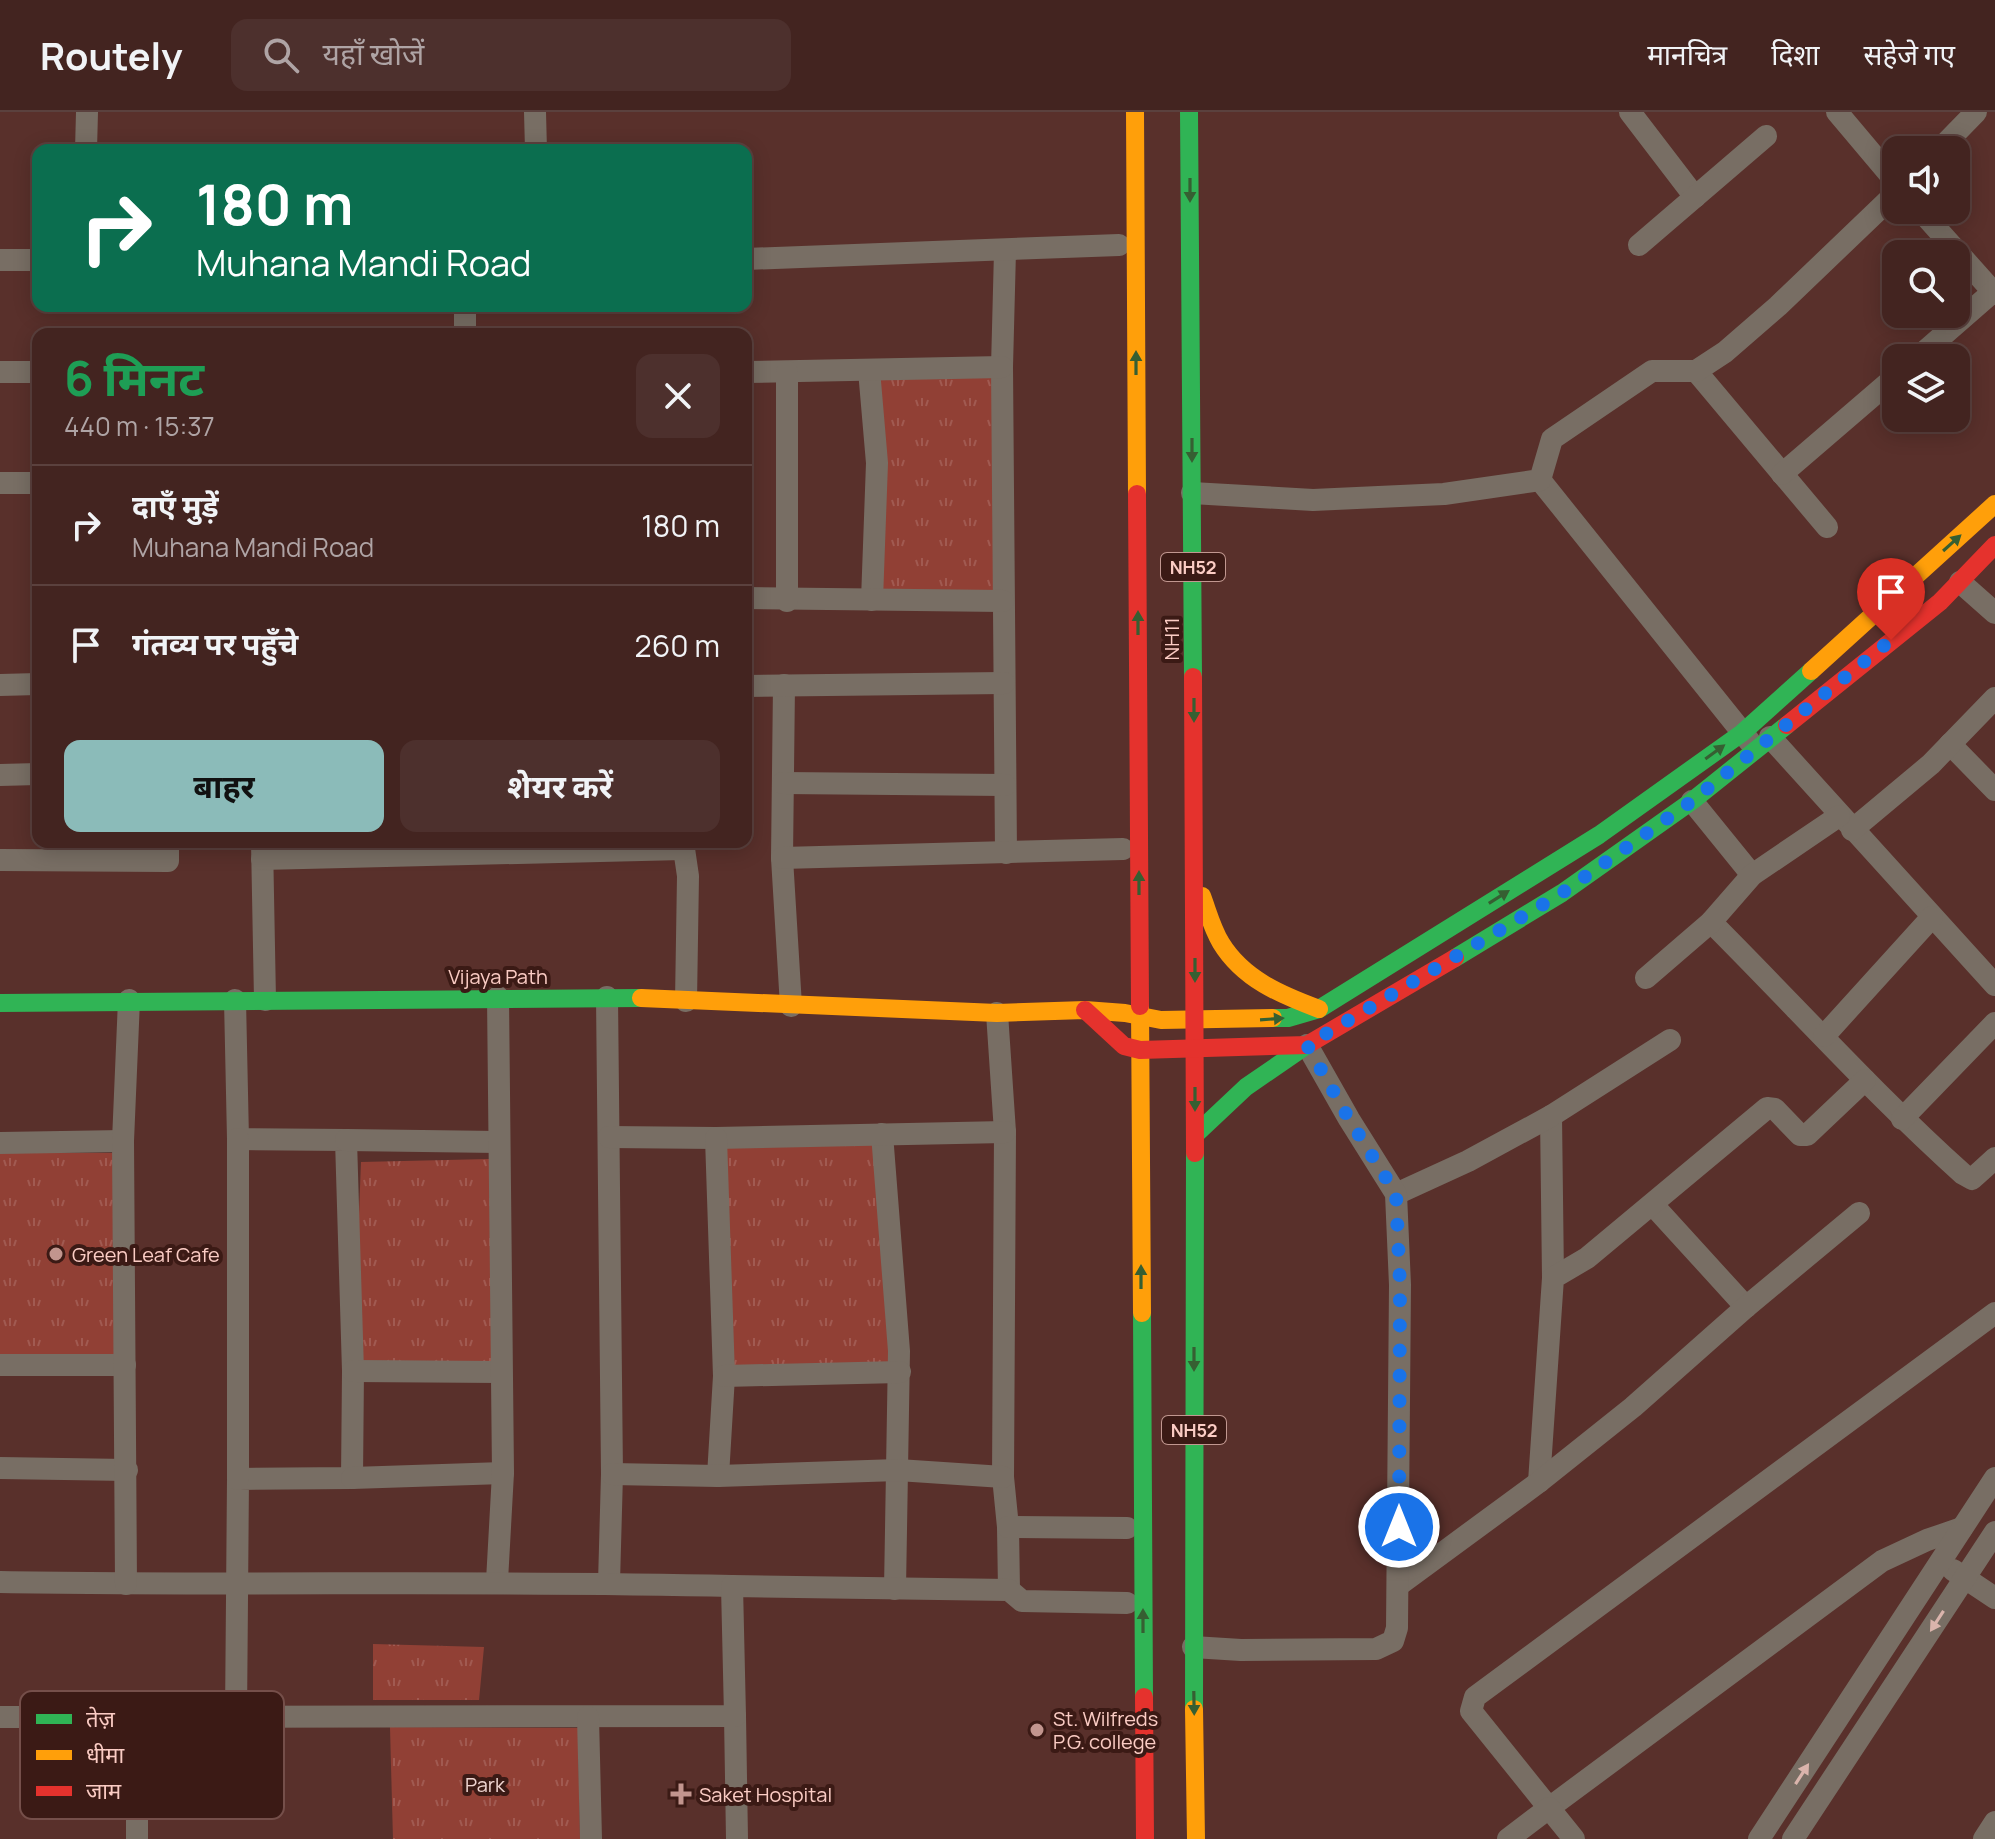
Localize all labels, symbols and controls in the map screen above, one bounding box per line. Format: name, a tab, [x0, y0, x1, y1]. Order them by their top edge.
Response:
search box	[231, 19, 791, 91]
text: Routely	[40, 29, 183, 81]
icon: search	[259, 33, 303, 77]
text: यहाँ खोजें	[323, 33, 424, 74]
text: मानचित्र	[1647, 35, 1727, 73]
text: दिशा	[1771, 35, 1820, 73]
text: सहेजे गए	[1864, 35, 1955, 73]
map controls	[1882, 136, 1970, 432]
button: sound	[1882, 136, 1970, 224]
text: 180 m	[196, 165, 353, 242]
icon: right	[64, 176, 168, 280]
one-way arrow	[1184, 178, 1196, 203]
text: Muhana Mandi Road	[196, 238, 531, 287]
button: search	[1882, 240, 1970, 328]
button: layers	[1882, 344, 1970, 432]
text: 6 मिनट	[64, 345, 204, 410]
one-way arrow	[1130, 350, 1142, 375]
button: close	[636, 354, 720, 438]
text: 440 m · 15:37	[64, 408, 215, 444]
one-way arrow	[1186, 438, 1198, 463]
text: दाएँ मुड़ें	[132, 485, 219, 526]
icon: right	[64, 503, 108, 547]
text: 180 m	[641, 505, 720, 546]
text: Muhana Mandi Road	[132, 529, 374, 565]
one-way arrow	[1943, 535, 1962, 553]
road number: NH52	[1161, 553, 1225, 581]
pin	[1857, 558, 1925, 640]
icon: arrive	[1869, 570, 1913, 614]
one-way arrow	[1132, 610, 1144, 635]
street label: NH11	[1158, 618, 1185, 660]
icon: arrive	[64, 623, 108, 667]
text: गंतव्य पर पहुँचे	[132, 623, 298, 664]
text: 260 m	[635, 625, 720, 666]
one-way arrow	[1188, 698, 1200, 723]
button: बाहर	[64, 740, 384, 832]
button: शेयर करें	[400, 740, 720, 832]
one-way arrow	[1704, 744, 1726, 760]
one-way arrow	[1133, 870, 1145, 895]
one-way arrow	[1488, 890, 1510, 904]
one-way arrow	[1189, 958, 1201, 983]
street label: Vijaya Path	[448, 963, 548, 990]
one-way arrow	[1260, 1012, 1285, 1025]
one-way arrow	[1189, 1087, 1201, 1112]
place label: Green Leaf Cafe	[72, 1241, 220, 1268]
marker: Green Leaf Cafe	[47, 1245, 65, 1263]
one-way arrow	[1135, 1264, 1147, 1289]
one-way arrow	[1188, 1347, 1200, 1372]
road number: NH52	[1162, 1416, 1226, 1444]
position arrow	[1357, 1485, 1441, 1569]
one-way arrow	[1137, 1608, 1149, 1633]
one-way arrow	[1930, 1610, 1945, 1632]
legend	[20, 1691, 284, 1819]
one-way arrow	[1188, 1691, 1200, 1716]
text: तेज़	[86, 1704, 116, 1734]
place label: St. Wilfreds P.G. college	[1053, 1705, 1158, 1755]
marker: St. Wilfreds P.G. college	[1028, 1721, 1046, 1739]
text: धीमा	[86, 1740, 124, 1770]
one-way arrow	[1794, 1763, 1809, 1784]
park label: Park	[465, 1771, 506, 1798]
text: जाम	[86, 1776, 122, 1806]
place label: Saket Hospital	[699, 1781, 832, 1808]
marker: Saket Hospital	[670, 1783, 692, 1805]

